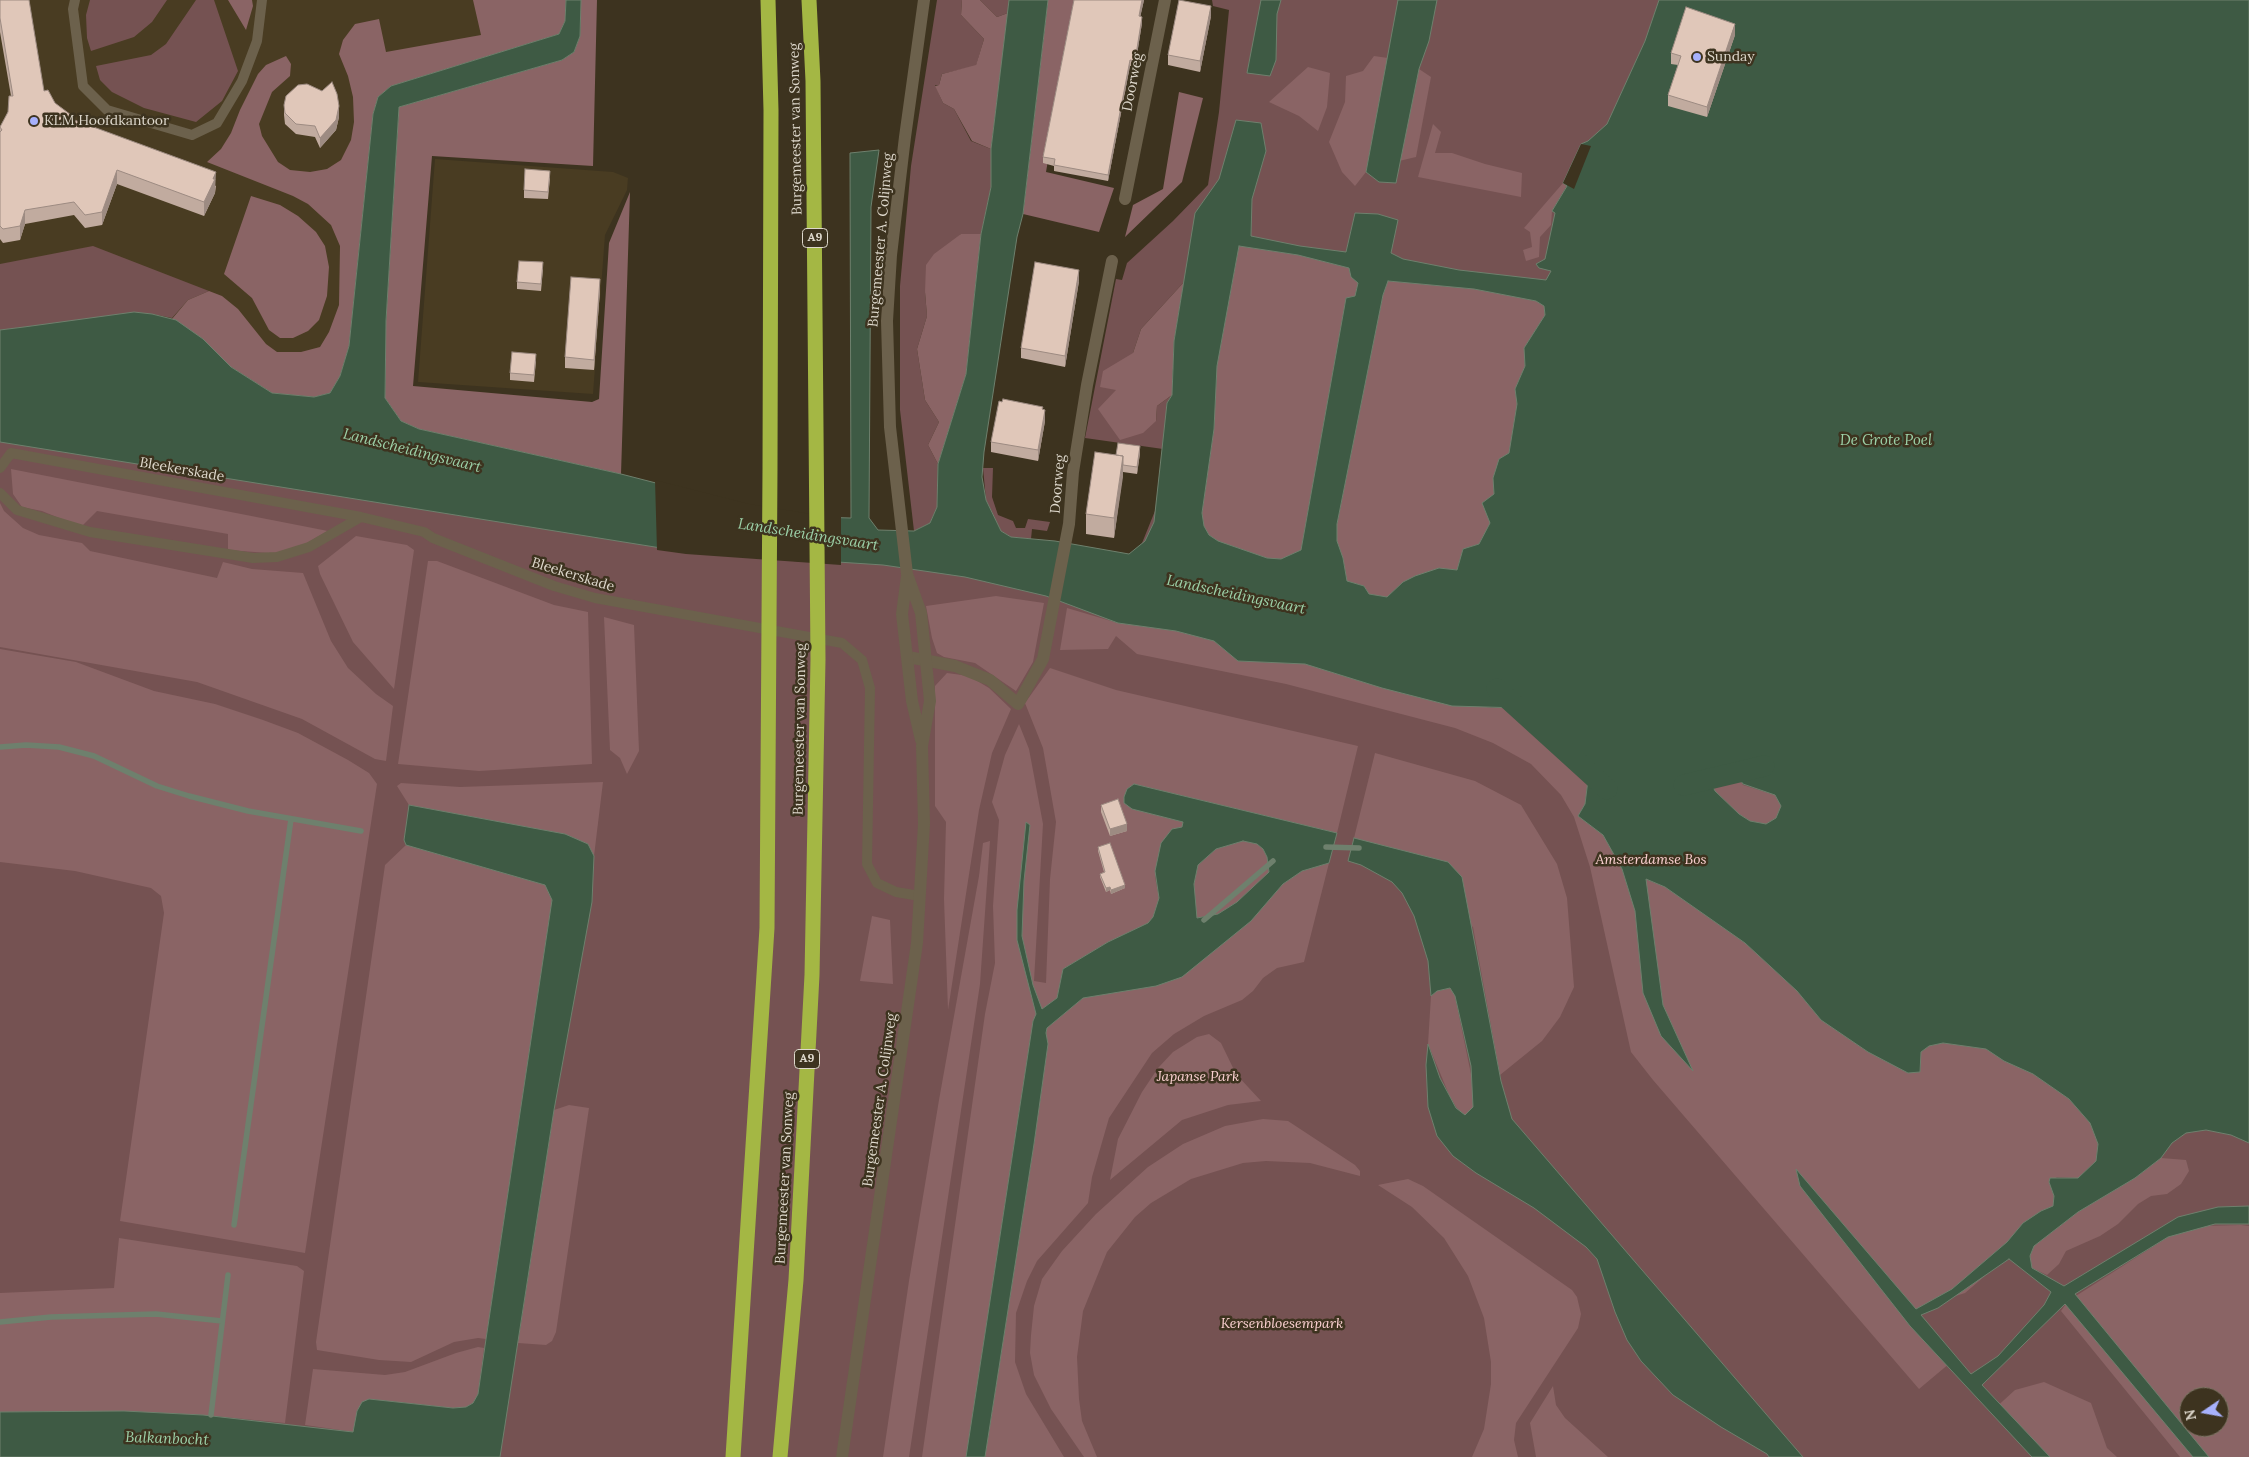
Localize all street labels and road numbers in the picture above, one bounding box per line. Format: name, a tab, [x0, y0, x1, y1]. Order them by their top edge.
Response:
street label: Burgemeester van Sonweg	[786, 43, 806, 215]
street label: Doorweg	[1119, 51, 1147, 113]
street label: Burgemeester A. Colijnweg	[865, 152, 897, 328]
road number: A9	[802, 228, 828, 248]
street label: Bleekerskade	[138, 454, 226, 486]
street label: Doorweg	[1047, 454, 1069, 514]
street label: Bleekerskade	[530, 554, 616, 596]
street label: Burgemeester van Sonweg	[790, 643, 810, 815]
street label: Burgemeester A. Colijnweg	[860, 1012, 900, 1188]
road number: A9	[794, 1050, 820, 1068]
street label: Burgemeester van Sonweg	[772, 1092, 798, 1264]

